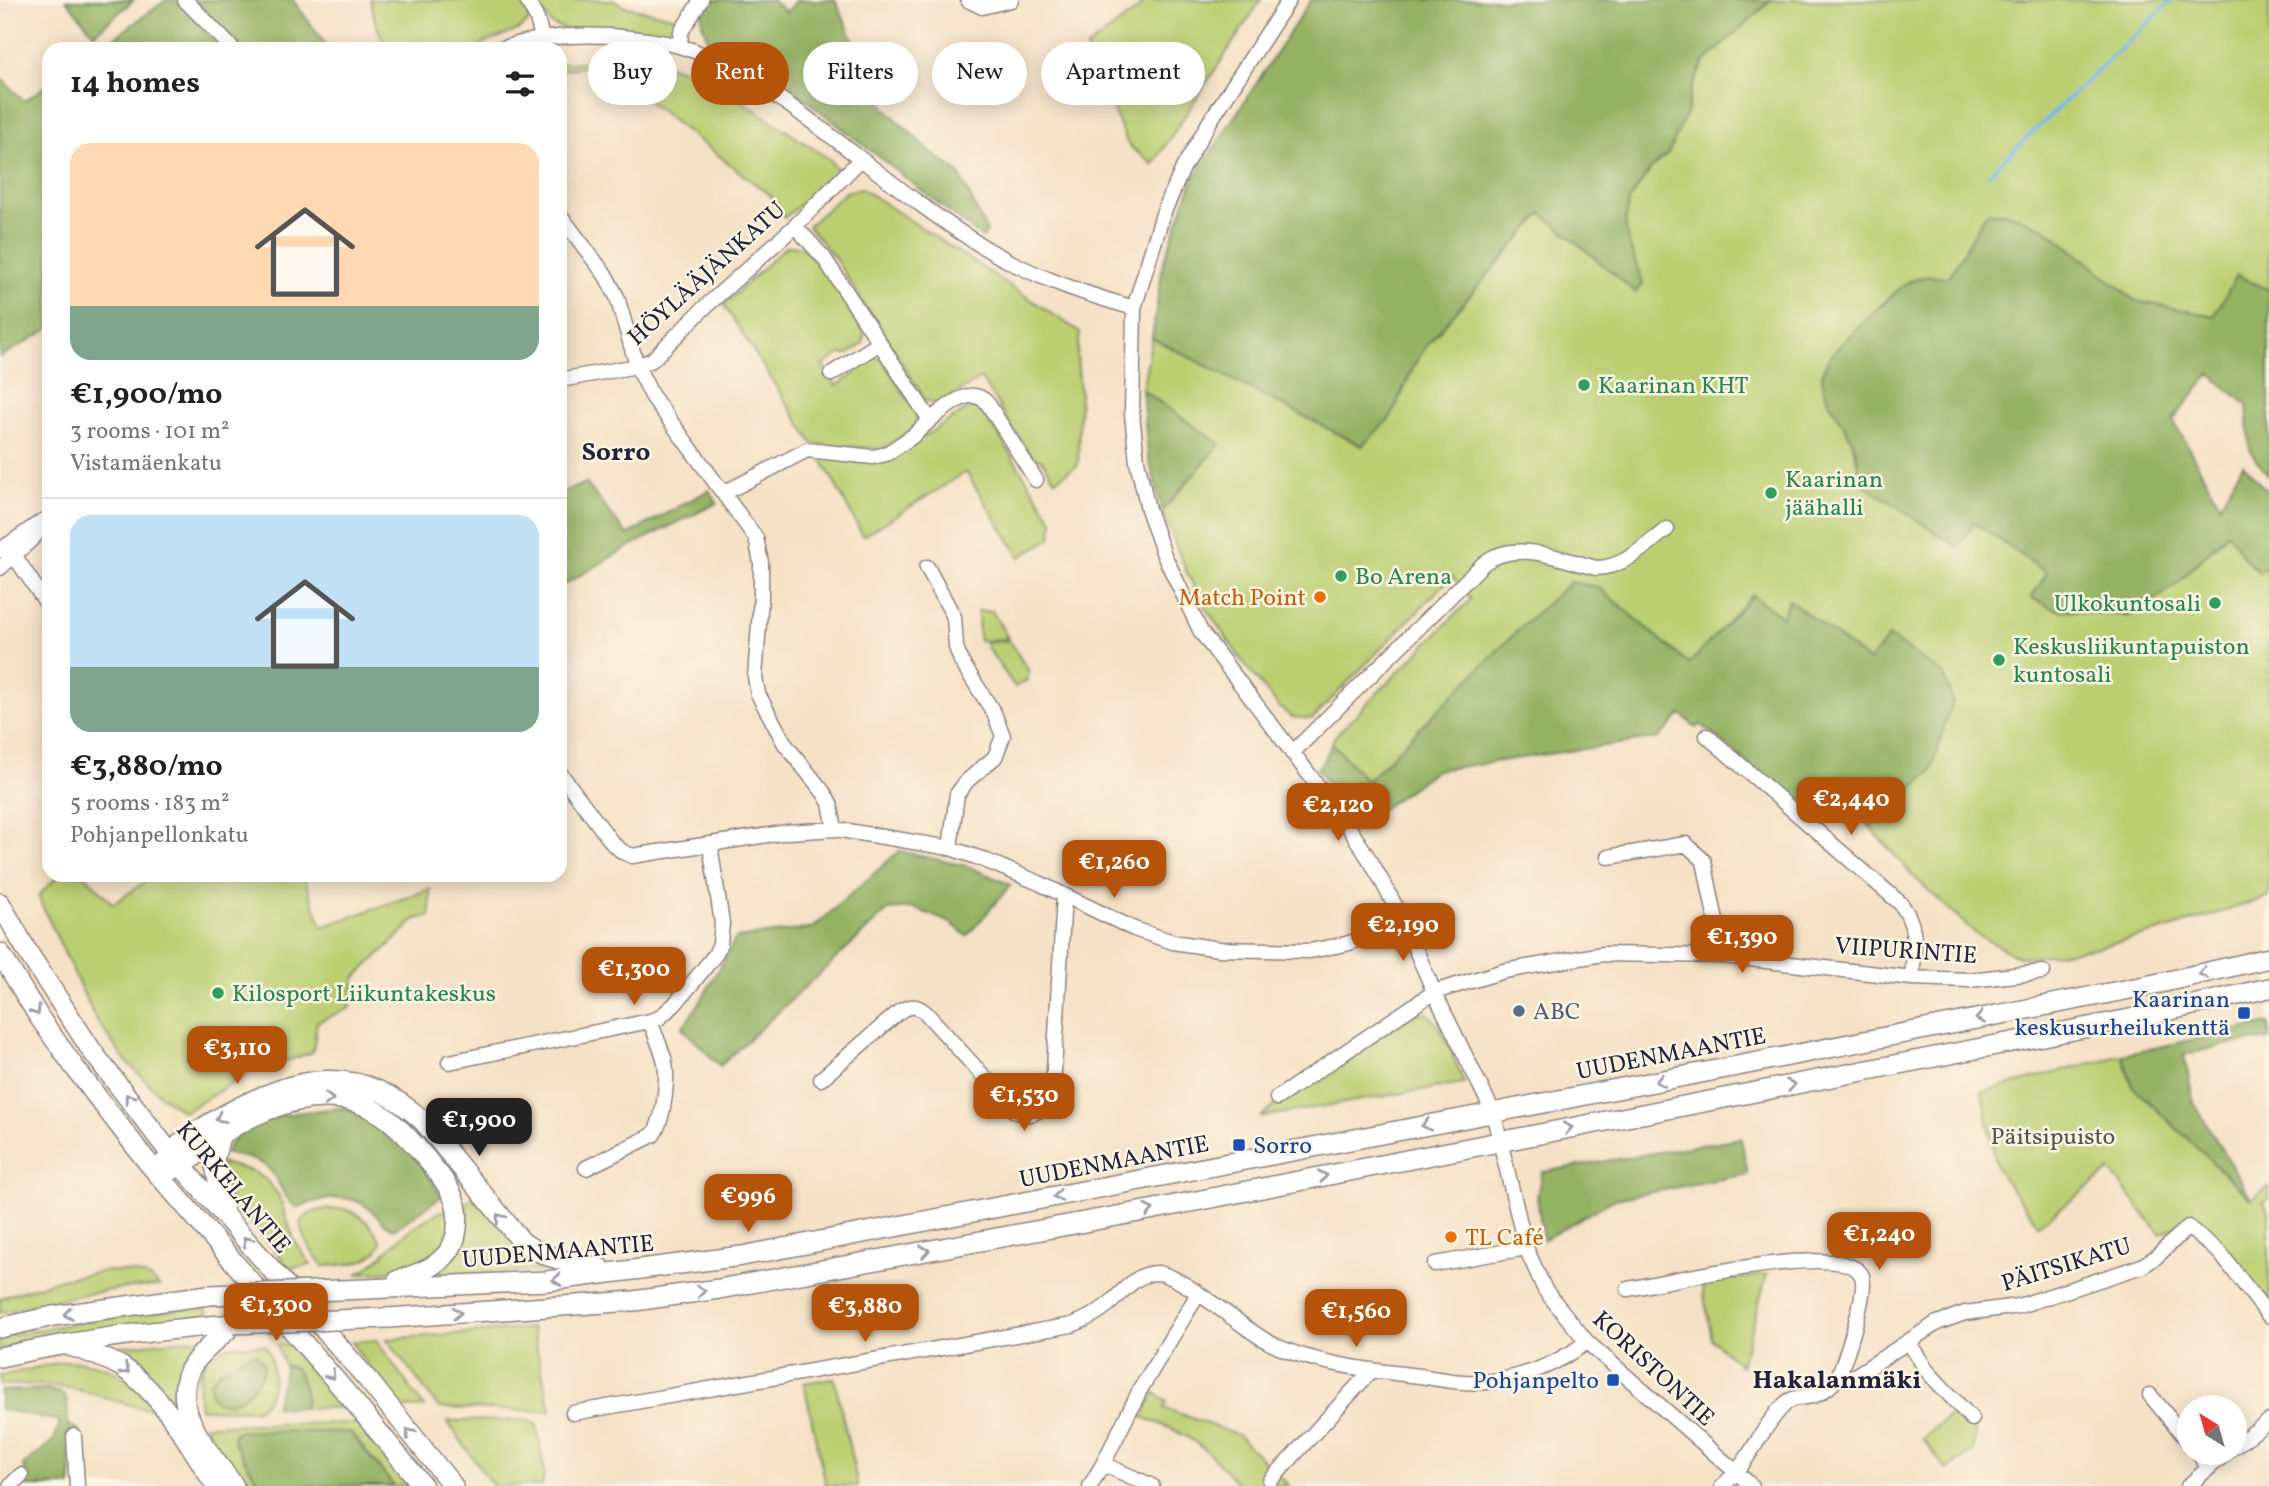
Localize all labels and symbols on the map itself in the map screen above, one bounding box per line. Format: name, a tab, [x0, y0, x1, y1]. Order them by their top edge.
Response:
street label: HÖYLÄÄJÄNKATU	[621, 194, 794, 355]
place label: Kaarinan KHT	[1598, 370, 1749, 404]
marker: Kaarinan KHT	[1576, 377, 1592, 393]
district label: Sorro	[582, 435, 650, 471]
place label: Kaarinan jäähalli	[1785, 464, 1883, 526]
marker: Kaarinan jäähalli	[1763, 485, 1779, 501]
place label: Bo Arena	[1355, 561, 1452, 595]
marker: Bo Arena	[1333, 568, 1349, 584]
place label: Match Point	[1178, 582, 1306, 616]
place label: Ulkokuntosali	[2054, 588, 2201, 622]
marker: Match Point	[1312, 589, 1328, 605]
marker: Ulkokuntosali	[2207, 595, 2223, 611]
place label: Keskusliikuntapuiston kuntosali	[2013, 631, 2250, 693]
marker: Keskusliikuntapuiston kuntosali	[1991, 652, 2007, 668]
pin: €2,440	[1794, 778, 1908, 837]
pin: €2,120	[1281, 784, 1395, 843]
pin: €1,260	[1057, 841, 1171, 900]
pin: €2,190	[1346, 904, 1460, 963]
pin: €1,390	[1685, 916, 1799, 975]
street label: VIIPURINTIE	[1834, 930, 1978, 974]
pin: €1,300	[577, 948, 691, 1007]
one-way arrow	[2197, 965, 2209, 979]
place label: Kilosport Liikuntakeskus	[232, 978, 496, 1012]
place label: Kaarinan keskusurheilukenttä	[2015, 984, 2230, 1046]
marker: Kilosport Liikuntakeskus	[210, 985, 226, 1001]
place label: ABC	[1533, 996, 1581, 1030]
marker: ABC	[1511, 1003, 1527, 1019]
one-way arrow	[28, 1004, 41, 1017]
marker: Kaarinan keskusurheilukenttä	[2236, 1005, 2252, 1021]
one-way arrow	[1974, 1010, 1986, 1025]
street label: UUDENMAANTIE	[1574, 1020, 1769, 1090]
pin: €3,110	[180, 1026, 294, 1086]
one-way arrow	[1654, 1072, 1666, 1087]
pin: €1,530	[967, 1074, 1081, 1133]
one-way arrow	[1785, 1078, 1797, 1093]
one-way arrow	[324, 1091, 335, 1106]
one-way arrow	[124, 1094, 137, 1106]
pin: €1,900	[422, 1098, 536, 1158]
one-way arrow	[215, 1110, 227, 1123]
street label: KURKELANTIE	[167, 1115, 298, 1262]
one-way arrow	[1420, 1117, 1432, 1132]
one-way arrow	[1562, 1121, 1574, 1136]
park label: Päitsipuisto	[1991, 1121, 2115, 1155]
street label: UUDENMAANTIE	[1017, 1128, 1212, 1198]
place label: Sorro	[1253, 1130, 1312, 1164]
marker: Sorro	[1231, 1137, 1247, 1153]
one-way arrow	[1317, 1169, 1329, 1184]
pin: €996	[707, 1174, 789, 1234]
one-way arrow	[1052, 1188, 1064, 1203]
one-way arrow	[1143, 1204, 1155, 1219]
pin: €1,240	[1822, 1212, 1936, 1272]
one-way arrow	[495, 1213, 508, 1225]
place label: TL Café	[1465, 1222, 1544, 1256]
street label: UUDENMAANTIE	[461, 1228, 656, 1278]
marker: TL Café	[1443, 1229, 1459, 1245]
street label: PÄITSIKATU	[1998, 1230, 2136, 1302]
one-way arrow	[243, 1237, 255, 1250]
one-way arrow	[919, 1244, 931, 1259]
one-way arrow	[551, 1272, 563, 1287]
pin: €1,300	[219, 1284, 333, 1343]
one-way arrow	[696, 1284, 707, 1299]
pin: €3,880	[808, 1284, 922, 1344]
pin: €1,560	[1299, 1290, 1413, 1349]
street label: KORISTONTIE	[1584, 1304, 1721, 1435]
one-way arrow	[62, 1306, 74, 1321]
one-way arrow	[451, 1306, 462, 1321]
one-way arrow	[117, 1362, 130, 1374]
district label: Hakalanmäki	[1753, 1363, 1921, 1399]
place label: Pohjanpelto	[1472, 1365, 1599, 1399]
one-way arrow	[323, 1367, 335, 1380]
marker: Pohjanpelto	[1605, 1372, 1621, 1388]
north arrow	[2177, 1395, 2247, 1465]
one-way arrow	[406, 1428, 419, 1440]

